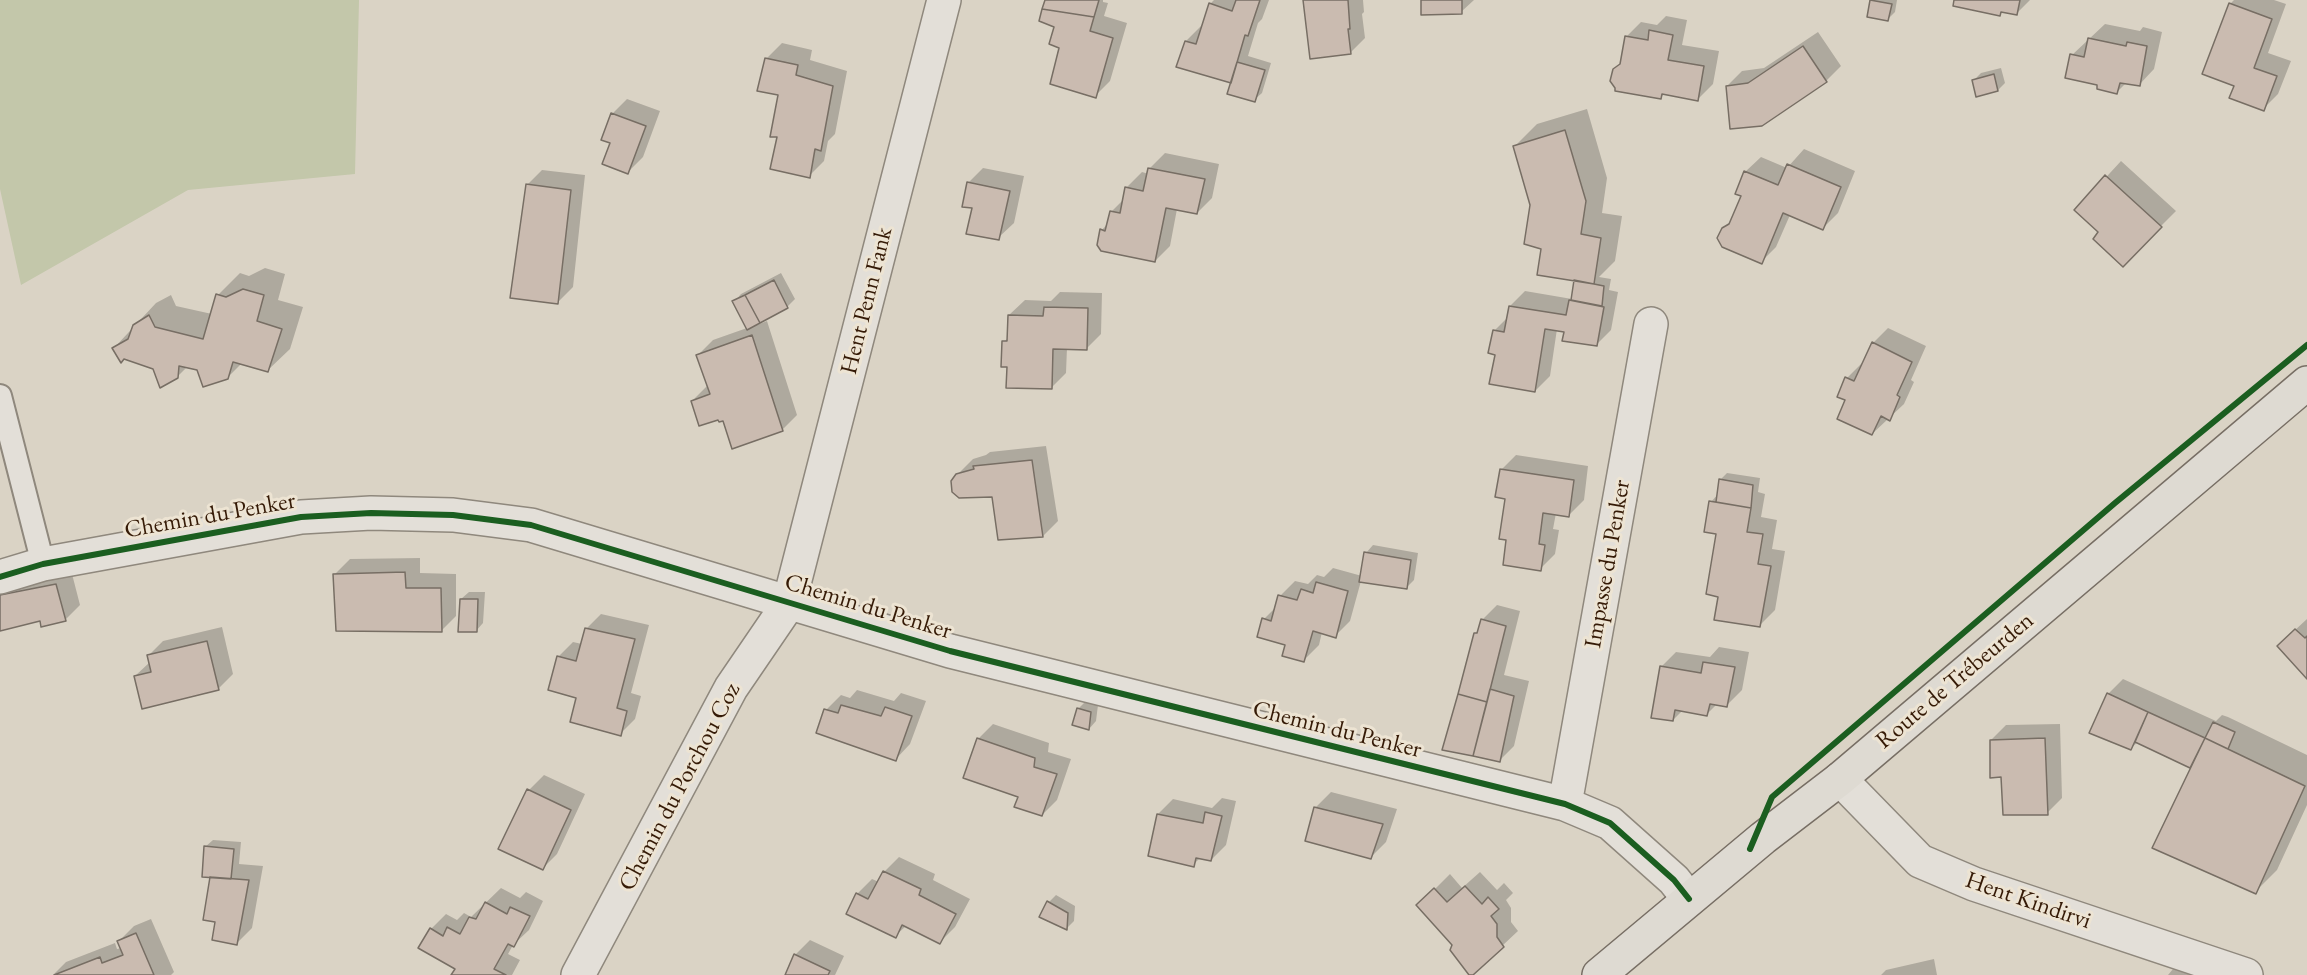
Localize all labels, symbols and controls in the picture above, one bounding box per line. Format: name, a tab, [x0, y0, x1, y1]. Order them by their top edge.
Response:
street label: Hent Penn Fank	[835, 225, 899, 377]
street label: Impasse du Penker	[1579, 478, 1637, 650]
street label: Chemin du Penker	[122, 487, 298, 545]
street label: Chemin du Penker	[781, 568, 955, 646]
street label: Route de Trébeurden	[1870, 607, 2040, 755]
street label: Chemin du Porchou Coz	[613, 678, 747, 896]
street label: Chemin du Penker	[1250, 695, 1424, 765]
street label: Hent Kindirvi	[1961, 866, 2095, 936]

